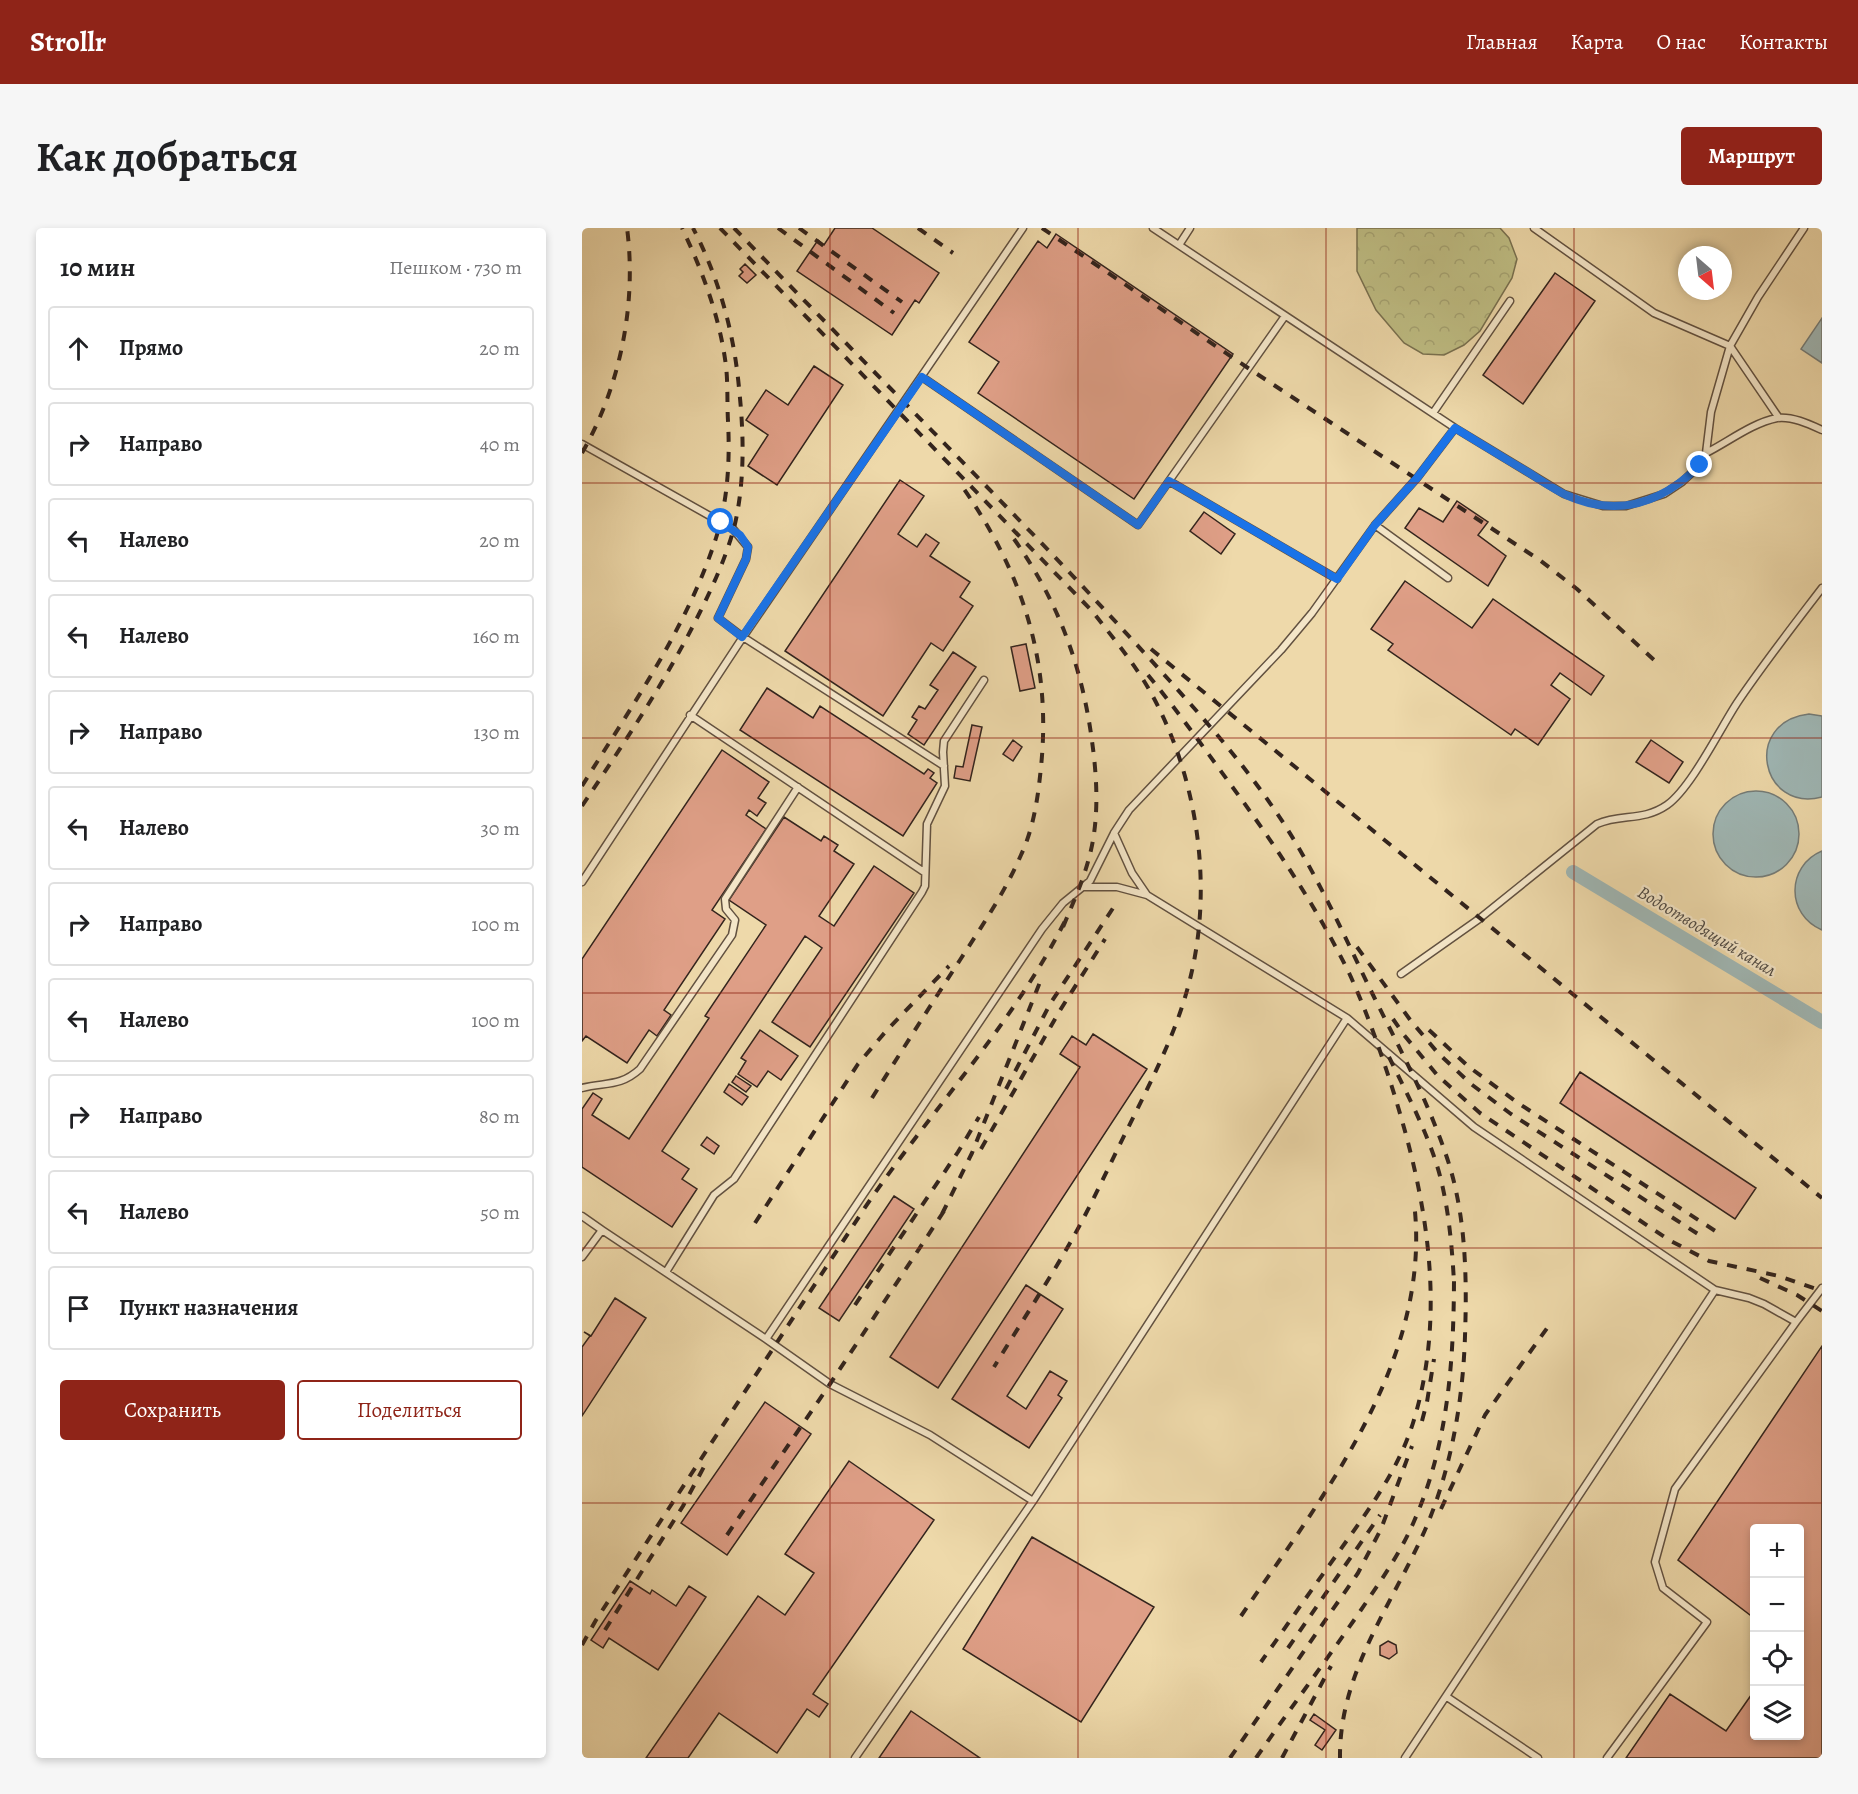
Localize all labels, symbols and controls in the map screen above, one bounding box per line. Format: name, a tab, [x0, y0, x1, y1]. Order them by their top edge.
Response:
text: Strollr	[30, 23, 106, 61]
text: Главная	[1466, 28, 1538, 56]
text: Карта	[1571, 28, 1623, 56]
text: О нас	[1656, 28, 1706, 56]
text: Контакты	[1739, 28, 1828, 56]
button: Маршрут	[1681, 127, 1822, 185]
text: Как добраться	[36, 128, 298, 185]
north arrow	[1678, 246, 1732, 300]
text: 10 мин	[60, 250, 135, 285]
text: Пешком · 730 m	[389, 254, 522, 281]
icon: ahead	[62, 332, 95, 365]
text: Прямо	[119, 333, 183, 363]
text: 20 m	[479, 335, 520, 362]
icon: right	[62, 428, 95, 461]
text: Направо	[119, 429, 202, 459]
text: 40 m	[480, 431, 520, 458]
route end	[1686, 451, 1712, 477]
route start	[707, 508, 733, 534]
icon: left	[62, 524, 95, 557]
text: Налево	[119, 525, 189, 555]
text: 20 m	[479, 527, 520, 554]
icon: left	[62, 620, 95, 653]
text: Налево	[119, 621, 189, 651]
text: 160 m	[473, 623, 520, 650]
icon: right	[62, 716, 95, 749]
text: Направо	[119, 717, 202, 747]
text: 130 m	[474, 719, 520, 746]
icon: left	[62, 812, 95, 845]
text: Налево	[119, 813, 189, 843]
text: 30 m	[480, 815, 520, 842]
water label: Водоотводящий канал	[1633, 880, 1781, 982]
icon: right	[62, 908, 95, 941]
text: Направо	[119, 909, 202, 939]
text: 100 m	[471, 911, 520, 938]
icon: left	[62, 1004, 95, 1037]
text: Налево	[119, 1005, 189, 1035]
text: 100 m	[471, 1007, 520, 1034]
icon: right	[62, 1100, 95, 1133]
text: Направо	[119, 1101, 202, 1131]
text: 80 m	[479, 1103, 520, 1130]
icon: left	[62, 1196, 95, 1229]
text: Налево	[119, 1197, 189, 1227]
text: 50 m	[480, 1199, 520, 1226]
icon: arrive	[62, 1292, 95, 1325]
text: Пункт назначения	[119, 1293, 298, 1323]
button: Сохранить	[60, 1380, 285, 1440]
button: Поделиться	[297, 1380, 522, 1440]
map controls	[1750, 1524, 1804, 1740]
button: +	[1750, 1524, 1804, 1578]
button: −	[1750, 1578, 1804, 1632]
button: locate	[1750, 1632, 1804, 1686]
button: layers	[1750, 1686, 1804, 1740]

